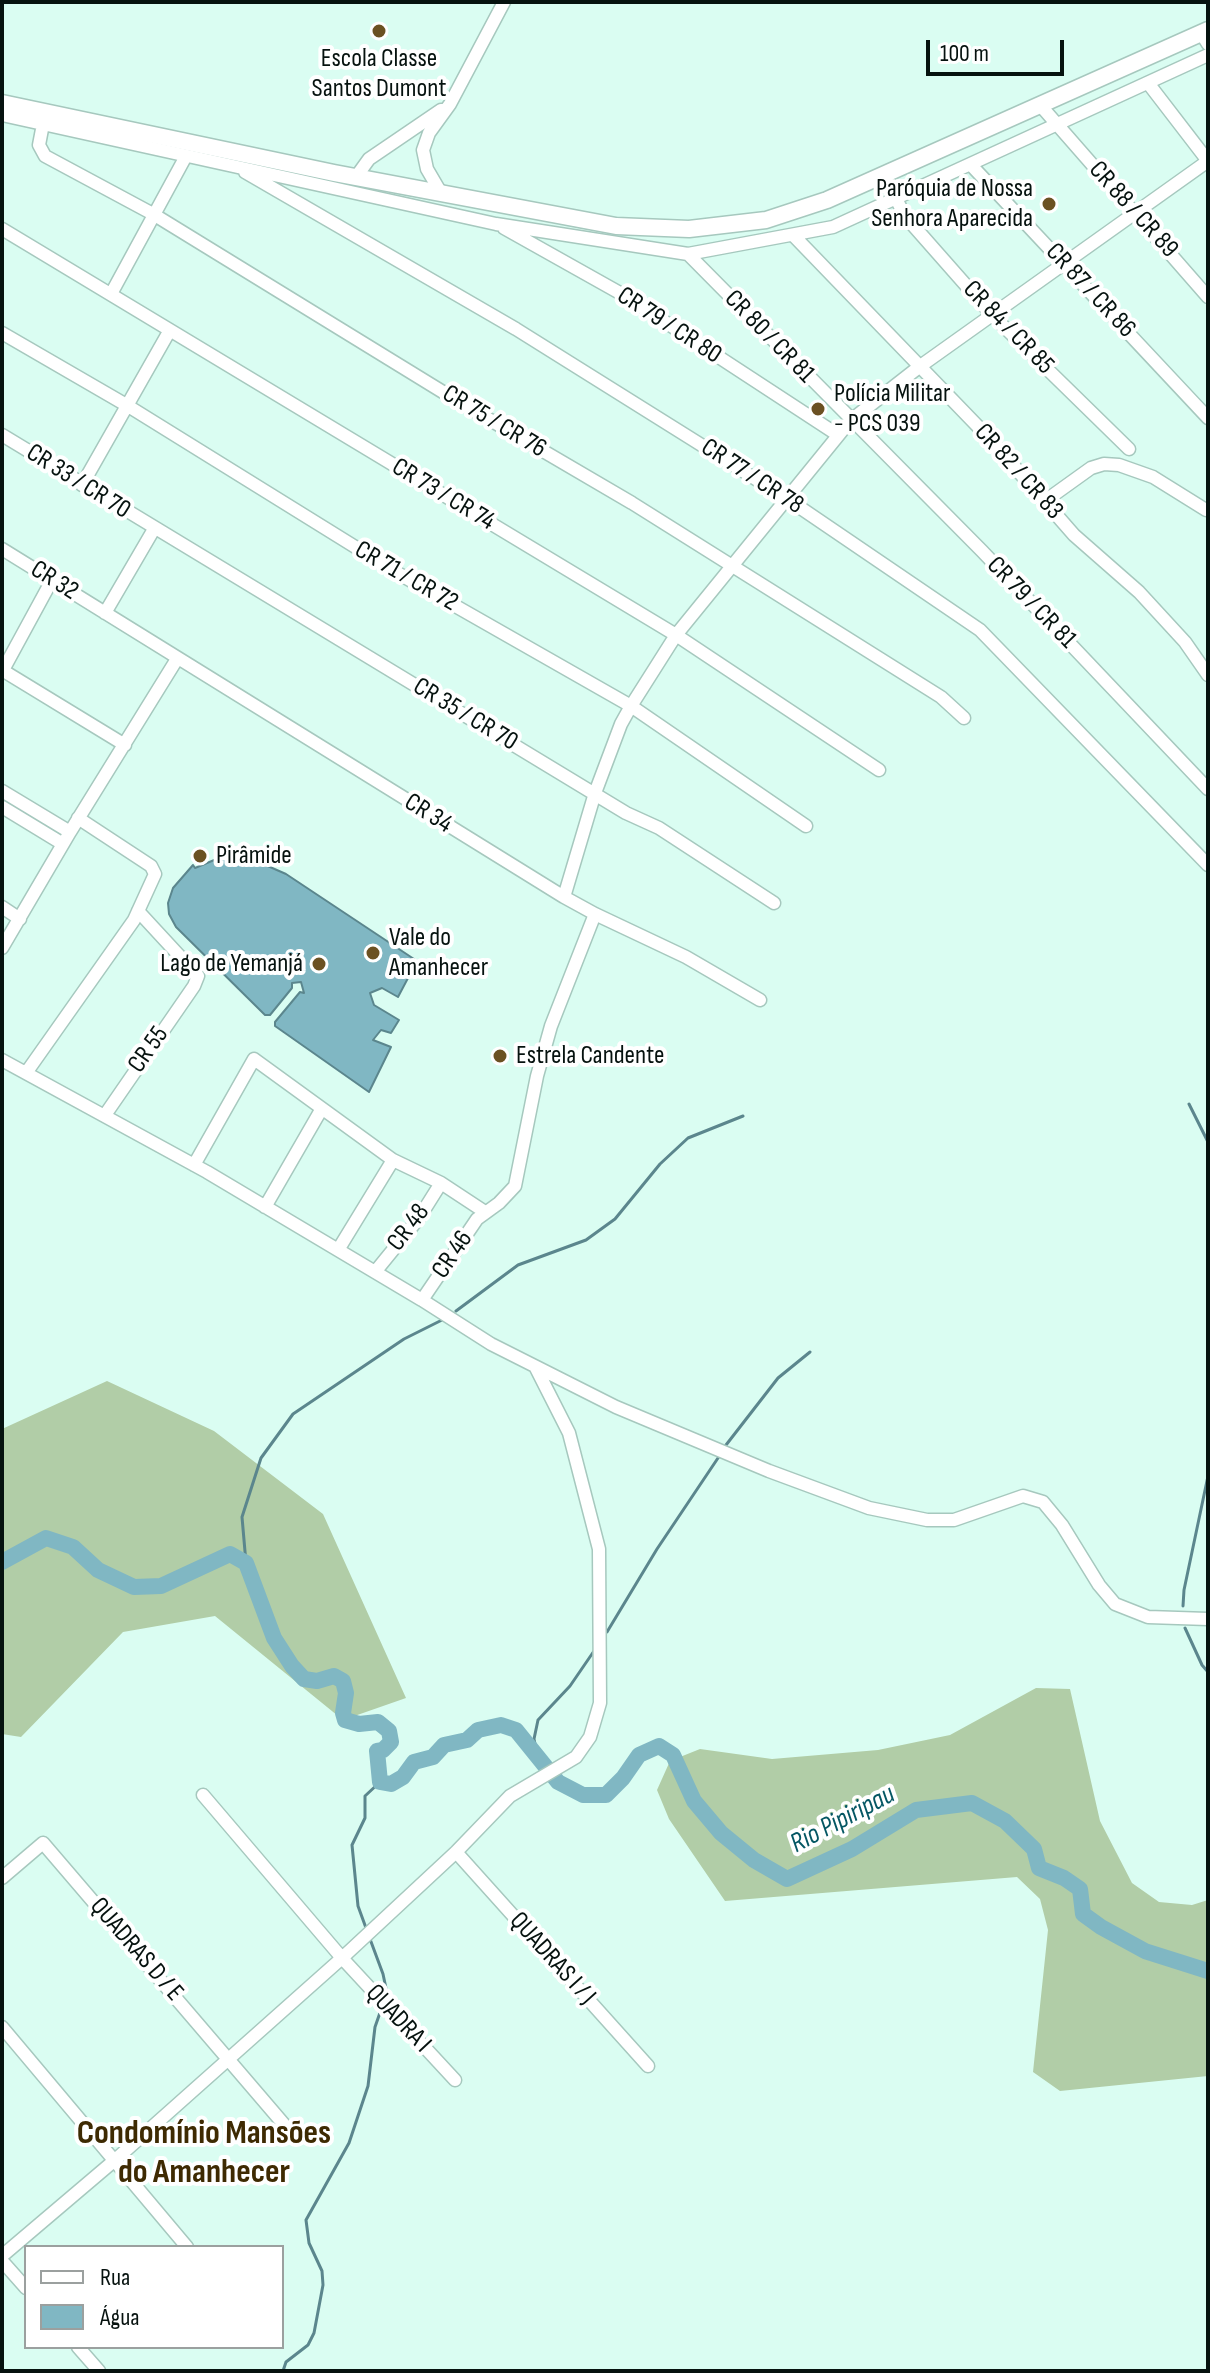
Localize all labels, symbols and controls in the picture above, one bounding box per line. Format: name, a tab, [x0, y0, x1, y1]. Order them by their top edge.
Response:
marker: Escola Classe Santos Dumont	[370, 22, 388, 40]
scale bar	[930, 24, 1068, 74]
text: 100 m	[940, 39, 989, 68]
place label: Escola Classe Santos Dumont	[312, 43, 446, 104]
street label: CR 88 / CR 89	[1082, 155, 1184, 265]
place label: Paróquia de Nossa Senhora Aparecida	[871, 173, 1033, 234]
marker: Paróquia de Nossa Senhora Aparecida	[1040, 195, 1058, 213]
street label: CR 87 / CR 86	[1038, 237, 1142, 345]
street label: CR 84 / CR 85	[956, 275, 1060, 381]
street label: CR 79 / CR 80	[611, 281, 727, 371]
street label: CR 80 / CR 81	[717, 284, 821, 390]
place label: Polícia Militar - PCS 039	[834, 378, 951, 440]
street label: CR 75 / CR 76	[436, 379, 552, 465]
marker: Polícia Militar - PCS 039	[809, 400, 827, 418]
street label: CR 82 / CR 83	[967, 418, 1069, 526]
street label: CR 77 / CR 78	[695, 432, 809, 522]
street label: CR 33 / CR 70	[20, 438, 136, 526]
street label: CR 73 / CR 74	[386, 452, 500, 538]
street label: CR 71 / CR 72	[349, 535, 463, 619]
street label: CR 79 / CR 81	[980, 551, 1082, 655]
street label: CR 32	[24, 554, 84, 608]
street label: CR 35 / CR 70	[407, 672, 523, 758]
street label: CR 34	[398, 787, 458, 841]
place label: Pirâmide	[216, 840, 292, 872]
marker: Pirâmide	[191, 847, 209, 865]
place label: Vale do Amanhecer	[389, 922, 488, 984]
marker: Vale do Amanhecer	[364, 944, 382, 962]
place label: Lago de Yemanjá	[160, 948, 303, 980]
marker: Lago de Yemanjá	[310, 955, 328, 973]
street label: CR 55	[122, 1021, 176, 1079]
place label: Estrela Candente	[516, 1040, 665, 1072]
marker: Estrela Candente	[491, 1047, 509, 1065]
street label: CR 48	[381, 1198, 437, 1258]
street label: CR 46	[426, 1225, 480, 1285]
water label: Rio Pipiripau	[785, 1778, 901, 1862]
street label: QUADRAS D / E	[83, 1892, 189, 2008]
street label: QUADRAS I / J	[502, 1906, 602, 2012]
street label: QUADRA I	[359, 1978, 437, 2060]
district label: Condomínio Mansões do Amanhecer	[77, 2114, 331, 2194]
legend	[24, 2245, 284, 2349]
text: Rua	[100, 2263, 130, 2292]
text: Água	[100, 2303, 139, 2332]

